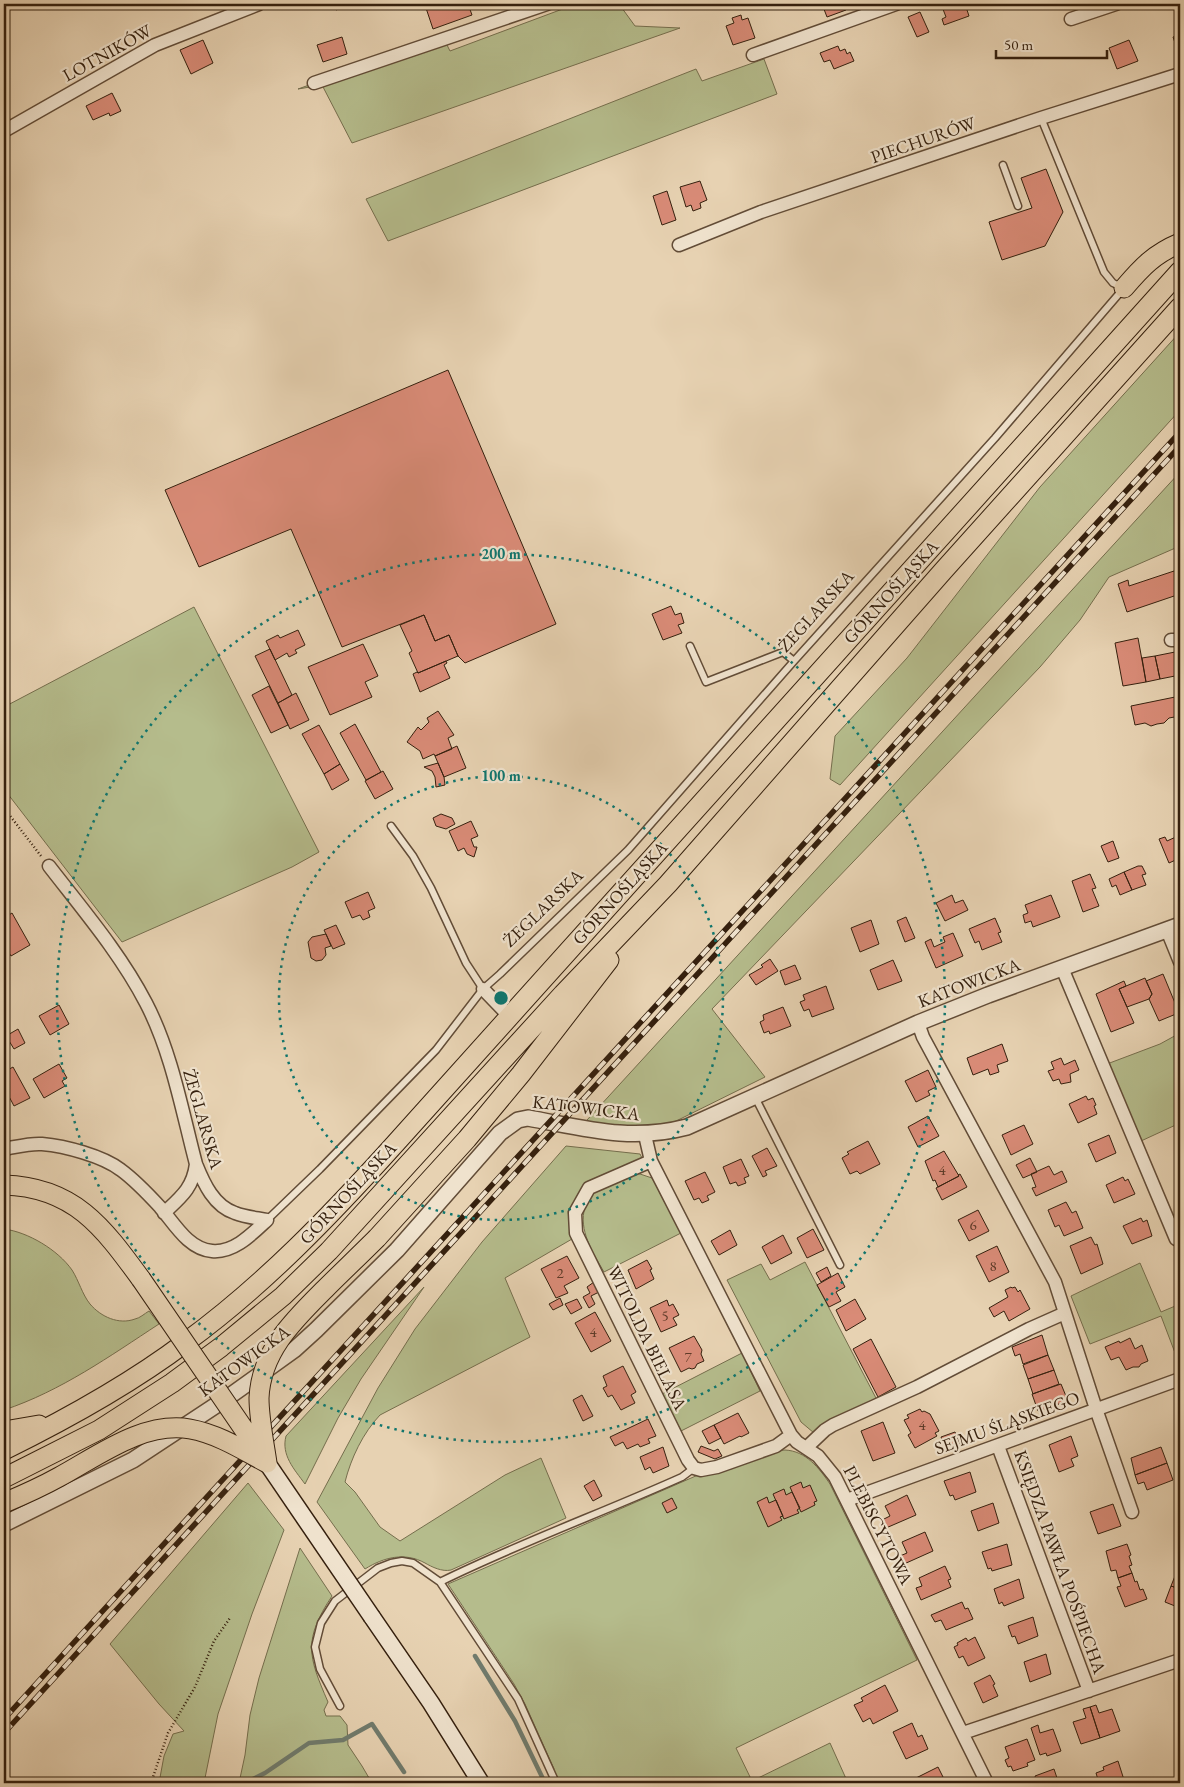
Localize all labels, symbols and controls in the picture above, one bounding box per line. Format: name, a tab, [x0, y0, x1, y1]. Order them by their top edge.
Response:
street label: LOTNIKÓW	[58, 18, 156, 86]
scale bar	[996, 28, 1108, 60]
text: 50 m	[1004, 35, 1033, 54]
street label: PIECHURÓW	[867, 111, 979, 168]
street label: GÓRNOŚLĄSKA	[838, 534, 944, 648]
text: 200 m	[481, 544, 521, 563]
street label: ŻEGLARSKA	[773, 564, 859, 657]
text: 100 m	[481, 766, 521, 785]
street label: GÓRNOŚLĄSKA	[567, 835, 673, 949]
street label: ŻEGLARSKA	[498, 863, 588, 952]
street label: KATOWICKA	[914, 952, 1024, 1013]
centre of rings	[492, 989, 510, 1007]
street label: ŻEGLARSKA	[178, 1066, 229, 1172]
street label: KATOWICKA	[531, 1090, 642, 1126]
street label: GÓRNOŚLĄSKA	[294, 1136, 401, 1249]
house number: 4	[938, 1160, 946, 1179]
house number: 6	[969, 1215, 977, 1234]
house number: 8	[989, 1256, 997, 1275]
street label: WITOLDA BIELASA	[602, 1262, 693, 1414]
house number: 2	[556, 1263, 564, 1282]
house number: 5	[661, 1306, 669, 1325]
street label: KATOWICKA	[193, 1319, 295, 1402]
house number: 4	[589, 1322, 597, 1341]
house number: 7	[684, 1347, 692, 1366]
street label: SEJMU ŚLĄSKIEGO	[931, 1386, 1083, 1459]
house number: 4	[918, 1415, 926, 1434]
street label: KSIĘDZA PAWŁA POŚPIECHA	[1009, 1447, 1112, 1677]
street label: PLEBISCYTOWA	[838, 1461, 919, 1589]

